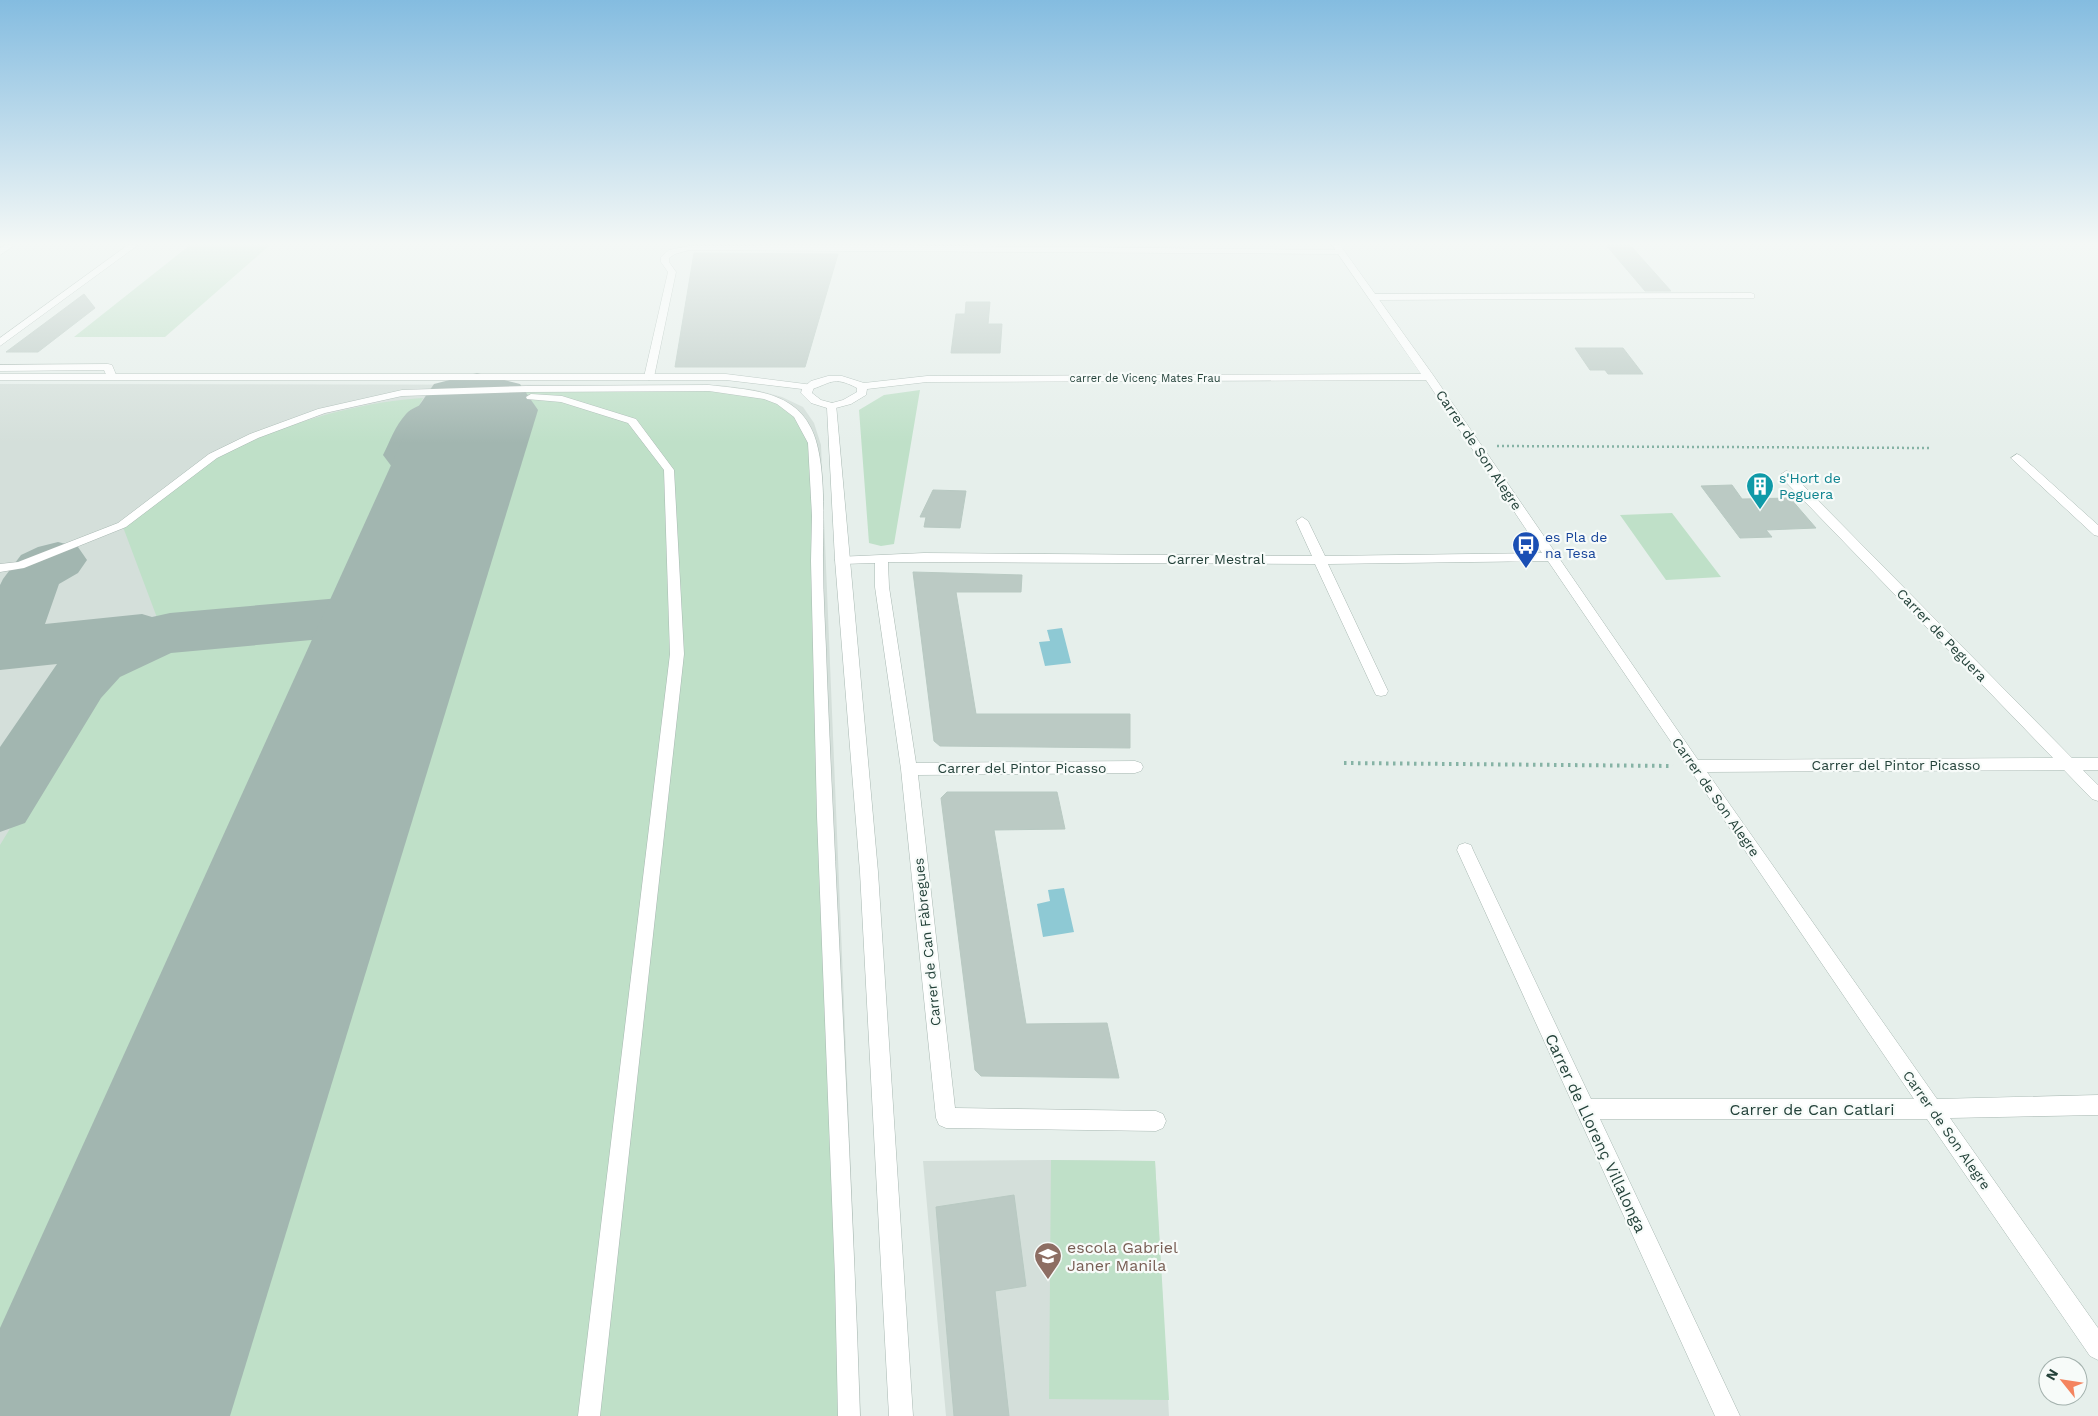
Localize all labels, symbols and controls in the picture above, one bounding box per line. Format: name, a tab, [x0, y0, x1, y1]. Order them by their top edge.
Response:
street label: carrer de Vicenç Mates Frau	[1070, 372, 1220, 385]
street label: Carrer de Son Alegre	[1433, 387, 1525, 513]
place label: s'Hort de Peguera	[1779, 470, 1841, 502]
building icon: s'Hort de Peguera	[1745, 471, 1775, 510]
place label: es Pla de na Tesa	[1545, 529, 1607, 561]
bus stop icon: es Pla de na Tesa	[1511, 530, 1541, 569]
street label: Carrer Mestral	[1167, 551, 1266, 567]
street label: Carrer de Peguera	[1894, 585, 1990, 685]
street label: Carrer de Son Alegre	[1669, 734, 1763, 860]
street label: Carrer del Pintor Picasso	[1812, 757, 1980, 773]
street label: Carrer del Pintor Picasso	[938, 760, 1106, 776]
street label: Carrer de Can Fàbregues	[910, 857, 944, 1027]
street label: Carrer de Llorenç Villalonga	[1541, 1031, 1650, 1236]
street label: Carrer de Son Alegre	[1900, 1067, 1994, 1193]
street label: Carrer de Can Catlari	[1730, 1100, 1894, 1119]
place label: escola Gabriel Janer Manila	[1067, 1238, 1178, 1275]
school or university icon: escola Gabriel Janer Manila	[1033, 1241, 1063, 1280]
north arrow	[2038, 1356, 2088, 1406]
text: N	[2042, 1366, 2061, 1383]

